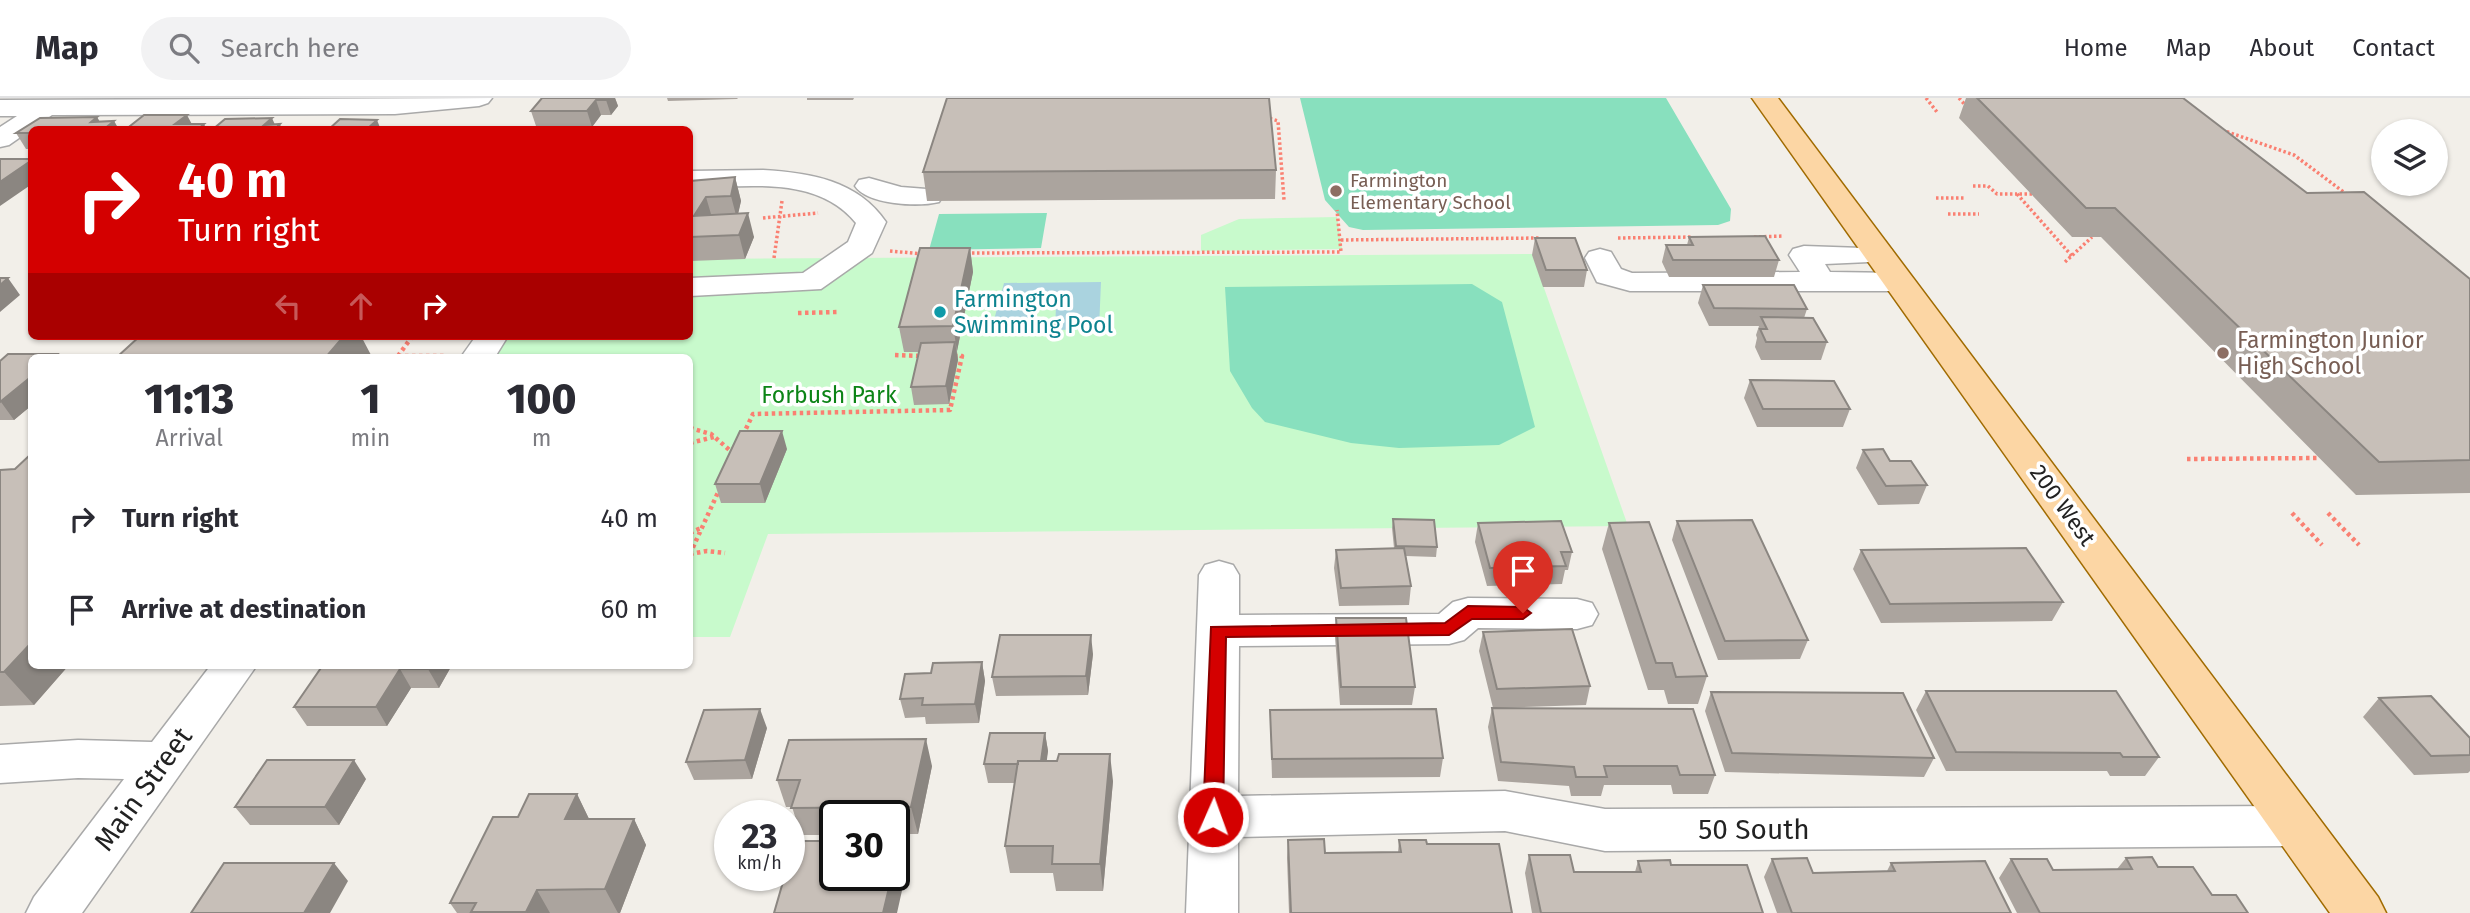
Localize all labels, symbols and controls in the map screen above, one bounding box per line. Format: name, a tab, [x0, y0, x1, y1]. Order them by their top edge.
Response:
search box	[141, 17, 631, 80]
text: Map	[35, 28, 99, 68]
icon: search	[165, 29, 203, 67]
text: Search here	[221, 33, 360, 64]
text: Home	[2064, 34, 2128, 62]
text: Map	[2166, 34, 2212, 62]
text: About	[2250, 34, 2314, 62]
text: Contact	[2352, 34, 2435, 62]
map controls	[2371, 119, 2448, 196]
button: layers	[2371, 119, 2448, 196]
text: 40 m	[178, 151, 287, 210]
icon: right	[63, 154, 154, 245]
place label: Farmington Elementary School	[1350, 169, 1511, 214]
marker: Farmington Elementary School	[1328, 183, 1344, 199]
text: Turn right	[178, 211, 320, 249]
place label: Farmington Swimming Pool	[954, 285, 1113, 339]
icon: left	[269, 287, 307, 325]
icon: ahead	[342, 287, 380, 325]
icon: right	[415, 287, 453, 325]
marker: Farmington Swimming Pool	[932, 304, 948, 320]
place label: Farmington Junior High School	[2237, 326, 2424, 380]
marker: Farmington Junior High School	[2215, 345, 2231, 361]
text: 11:13	[144, 374, 234, 424]
text: 1	[360, 374, 380, 424]
text: 100	[507, 374, 577, 424]
park label: Forbush Park	[761, 381, 897, 409]
text: Arrival	[156, 424, 223, 452]
text: min	[351, 424, 390, 452]
text: m	[532, 424, 551, 452]
street label: 200 West	[2024, 459, 2102, 552]
icon: right	[63, 500, 101, 538]
text: Turn right	[122, 503, 239, 534]
text: 40 m	[600, 503, 658, 534]
pin	[1493, 541, 1553, 613]
icon: arrive	[1504, 552, 1542, 590]
icon: arrive	[63, 591, 101, 629]
text: Arrive at destination	[122, 594, 366, 625]
text: 60 m	[600, 594, 658, 625]
street label: Main Street	[87, 720, 199, 857]
position arrow	[1176, 780, 1250, 854]
speed limit sign: 30	[819, 800, 910, 891]
street label: 50 South	[1698, 813, 1810, 846]
text: 23	[741, 815, 778, 857]
text: km/h	[737, 852, 782, 874]

